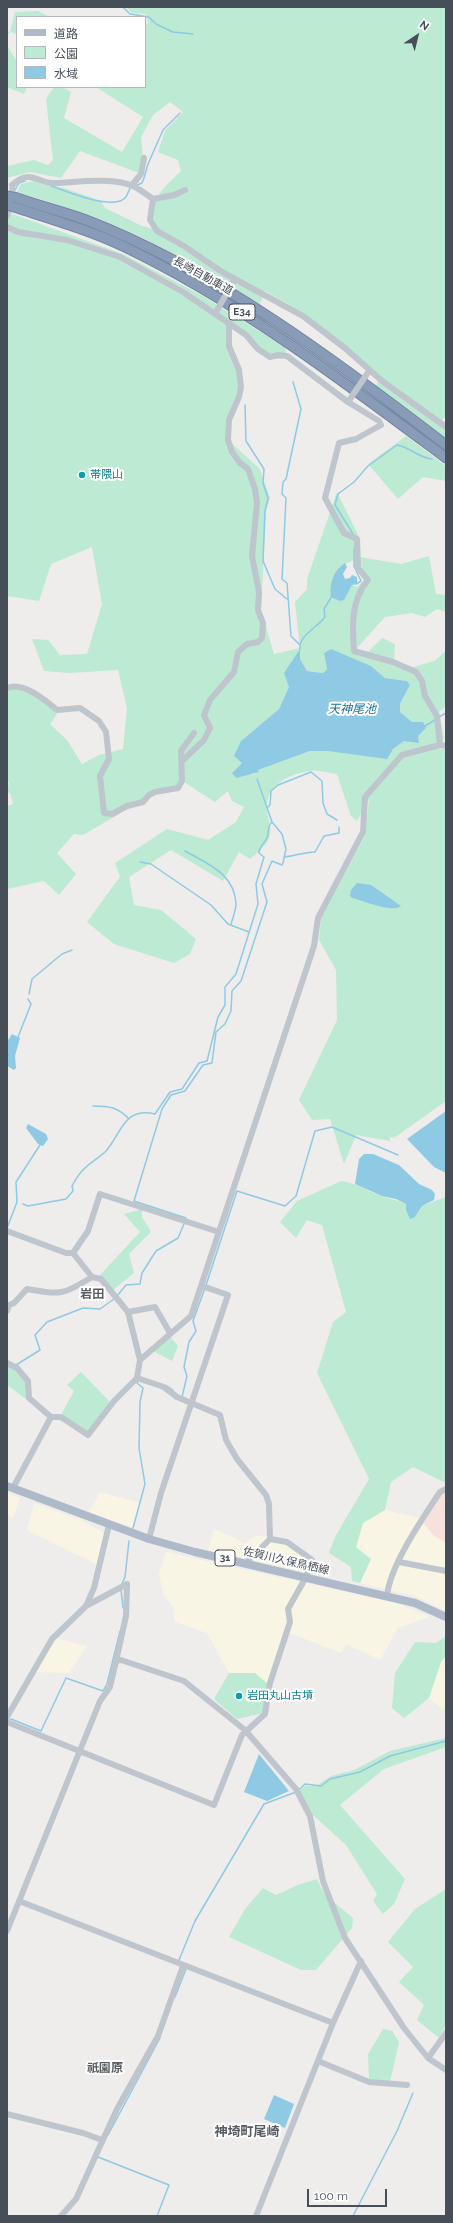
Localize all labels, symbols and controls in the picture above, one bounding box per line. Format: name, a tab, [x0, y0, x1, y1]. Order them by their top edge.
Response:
legend	[16, 16, 146, 88]
north arrow	[397, 16, 437, 56]
text: N	[417, 18, 431, 33]
text: 道路	[54, 27, 78, 41]
text: 公園	[54, 47, 78, 61]
text: 水域	[54, 67, 78, 81]
street label: 長崎自動車道	[171, 254, 235, 298]
road number: E34	[229, 304, 255, 320]
place label: 帯隈山	[90, 468, 123, 482]
marker: 帯隈山	[77, 470, 87, 480]
water label: 天神尾池	[328, 702, 376, 716]
district label: 岩田	[80, 1287, 104, 1301]
street label: 佐賀川久保鳥栖線	[242, 1545, 330, 1577]
road number: 31	[215, 1550, 235, 1566]
place label: 岩田丸山古墳	[247, 1689, 313, 1703]
marker: 岩田丸山古墳	[234, 1691, 244, 1701]
district label: 祇園原	[87, 2061, 123, 2075]
district label: 神埼町尾崎	[215, 2124, 279, 2140]
scale bar	[309, 2181, 389, 2207]
text: 100 m	[314, 2189, 348, 2203]

